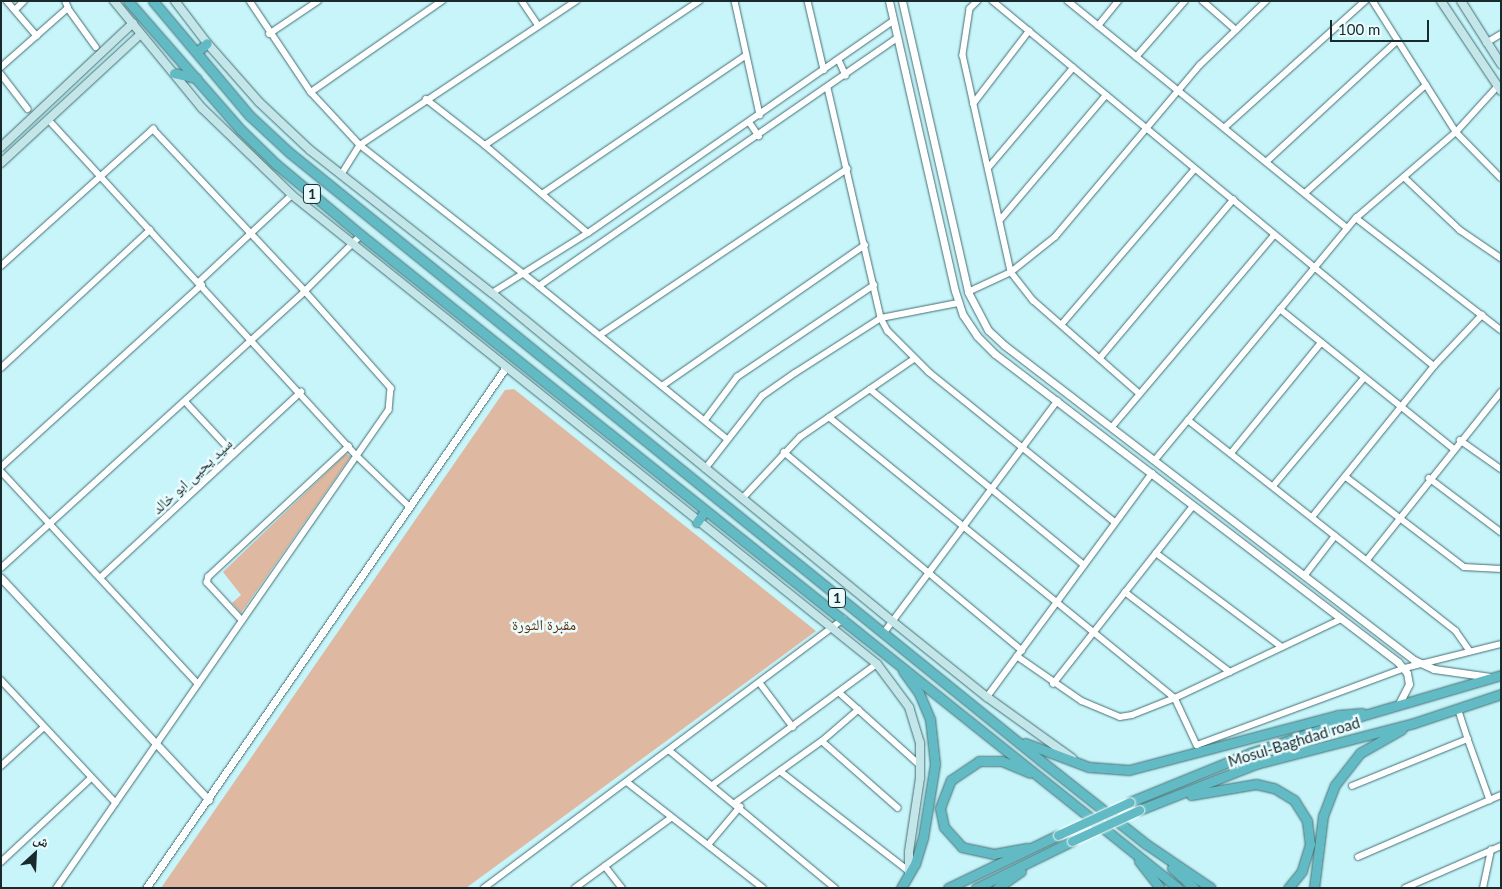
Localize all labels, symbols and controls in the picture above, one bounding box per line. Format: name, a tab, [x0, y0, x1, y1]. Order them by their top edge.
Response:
scale bar	[1332, 10, 1431, 42]
text: 100 m	[1338, 20, 1380, 38]
road number: 1	[302, 182, 322, 205]
street label: سيد يحيى ابو خالد	[148, 434, 236, 518]
road number: 1	[827, 586, 847, 610]
park label: مقبرة الثورة	[512, 616, 576, 634]
street label: Mosul-Baghdad road	[1226, 713, 1362, 771]
north arrow	[10, 829, 60, 879]
text: ش	[31, 829, 52, 851]

